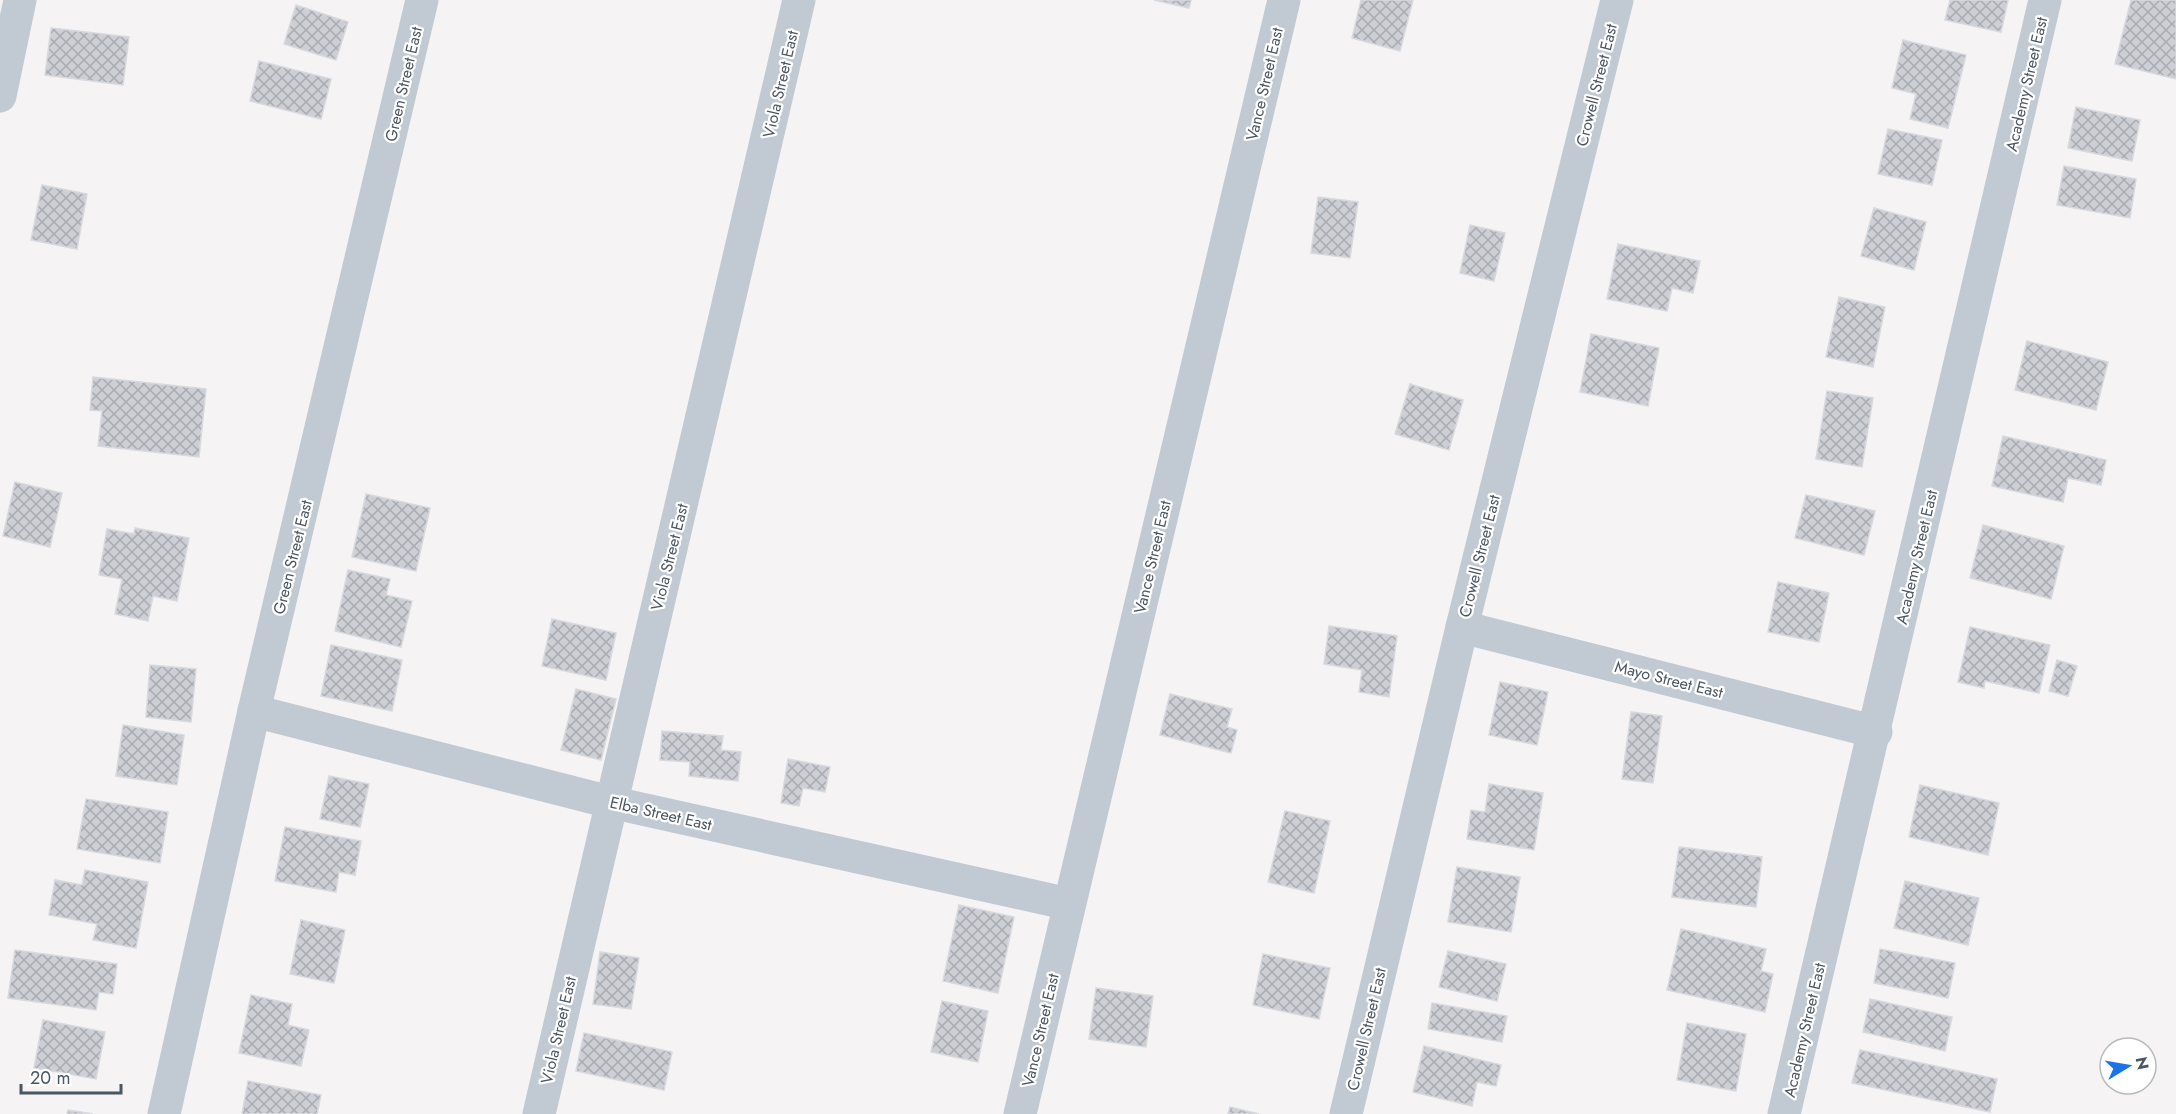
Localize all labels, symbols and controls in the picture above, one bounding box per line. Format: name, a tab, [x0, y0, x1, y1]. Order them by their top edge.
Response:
street label: Academy Street East	[2000, 14, 2053, 154]
street label: Crowell Street East	[1570, 21, 1623, 149]
street label: Green Street East	[379, 24, 428, 144]
street label: Vance Street East	[1240, 25, 1289, 143]
street label: Viola Street East	[757, 28, 804, 140]
street label: Academy Street East	[1890, 487, 1943, 627]
street label: Crowell Street East	[1453, 492, 1506, 620]
street label: Green Street East	[267, 497, 318, 617]
street label: Vance Street East	[1128, 498, 1177, 616]
street label: Viola Street East	[645, 501, 694, 613]
street label: Mayo Street East	[1612, 655, 1726, 704]
street label: Elba Street East	[608, 791, 714, 836]
street label: Academy Street East	[1778, 960, 1831, 1100]
street label: Crowell Street East	[1341, 965, 1392, 1093]
street label: Vance Street East	[1016, 971, 1065, 1089]
street label: Viola Street East	[535, 974, 582, 1086]
north arrow	[2098, 1036, 2158, 1096]
text: N	[2130, 1055, 2155, 1072]
scale bar	[21, 1057, 122, 1095]
text: 20 m	[30, 1065, 70, 1091]

